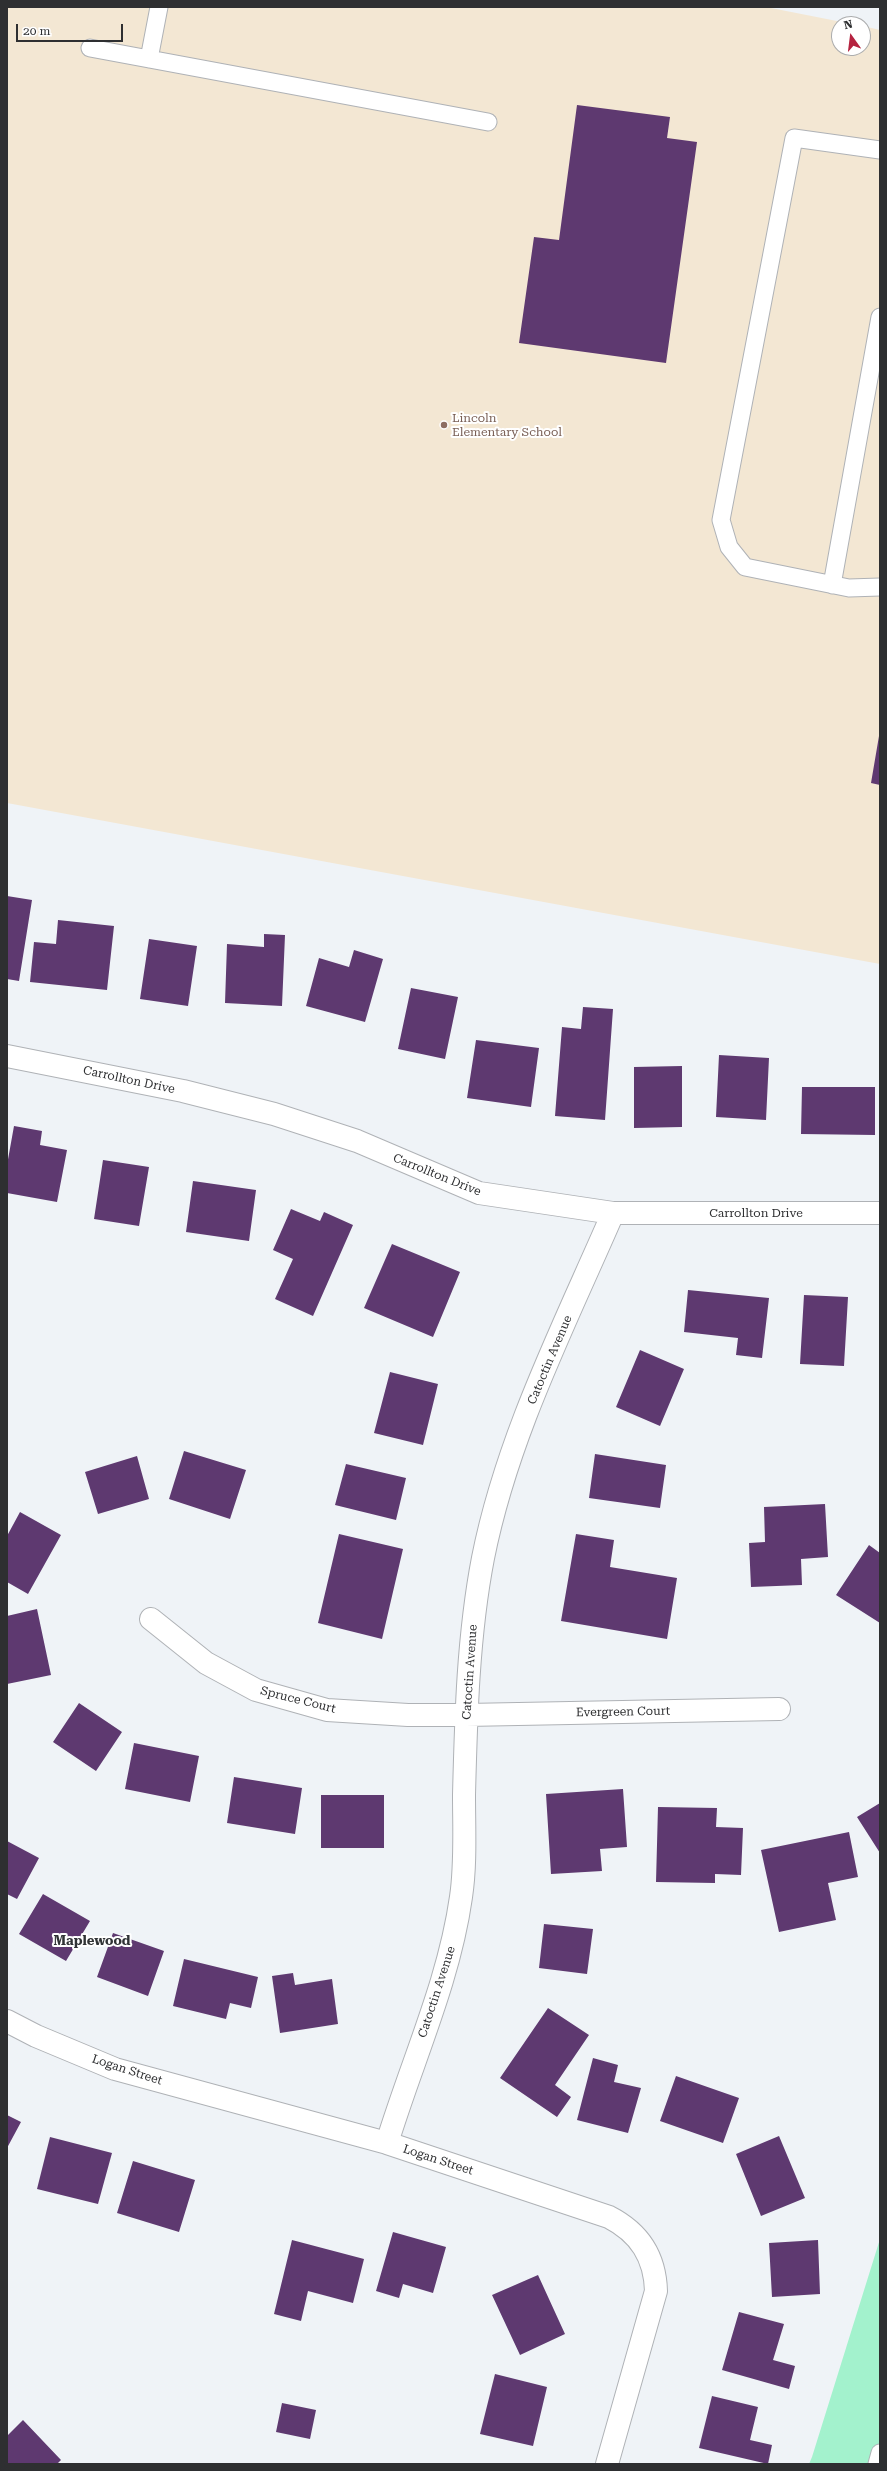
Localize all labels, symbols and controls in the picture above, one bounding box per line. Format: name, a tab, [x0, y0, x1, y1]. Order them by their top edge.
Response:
scale bar	[18, 16, 125, 42]
north arrow	[831, 16, 871, 56]
text: N	[843, 18, 854, 32]
text: 20 m	[23, 24, 50, 38]
place label: Lincoln Elementary School	[452, 411, 562, 439]
marker: Lincoln Elementary School	[439, 420, 449, 430]
street label: Carrollton Drive	[82, 1063, 176, 1097]
street label: Carrollton Drive	[391, 1151, 483, 1199]
street label: Carrollton Drive	[709, 1206, 803, 1220]
street label: Catoctin Avenue	[525, 1313, 575, 1407]
street label: Catoctin Avenue	[459, 1624, 481, 1720]
street label: Spruce Court	[259, 1684, 337, 1716]
street label: Evergreen Court	[576, 1704, 670, 1720]
district label: Maplewood	[53, 1933, 131, 1949]
street label: Catoctin Avenue	[415, 1944, 459, 2040]
street label: Logan Street	[90, 2052, 164, 2088]
street label: Logan Street	[401, 2142, 475, 2178]

